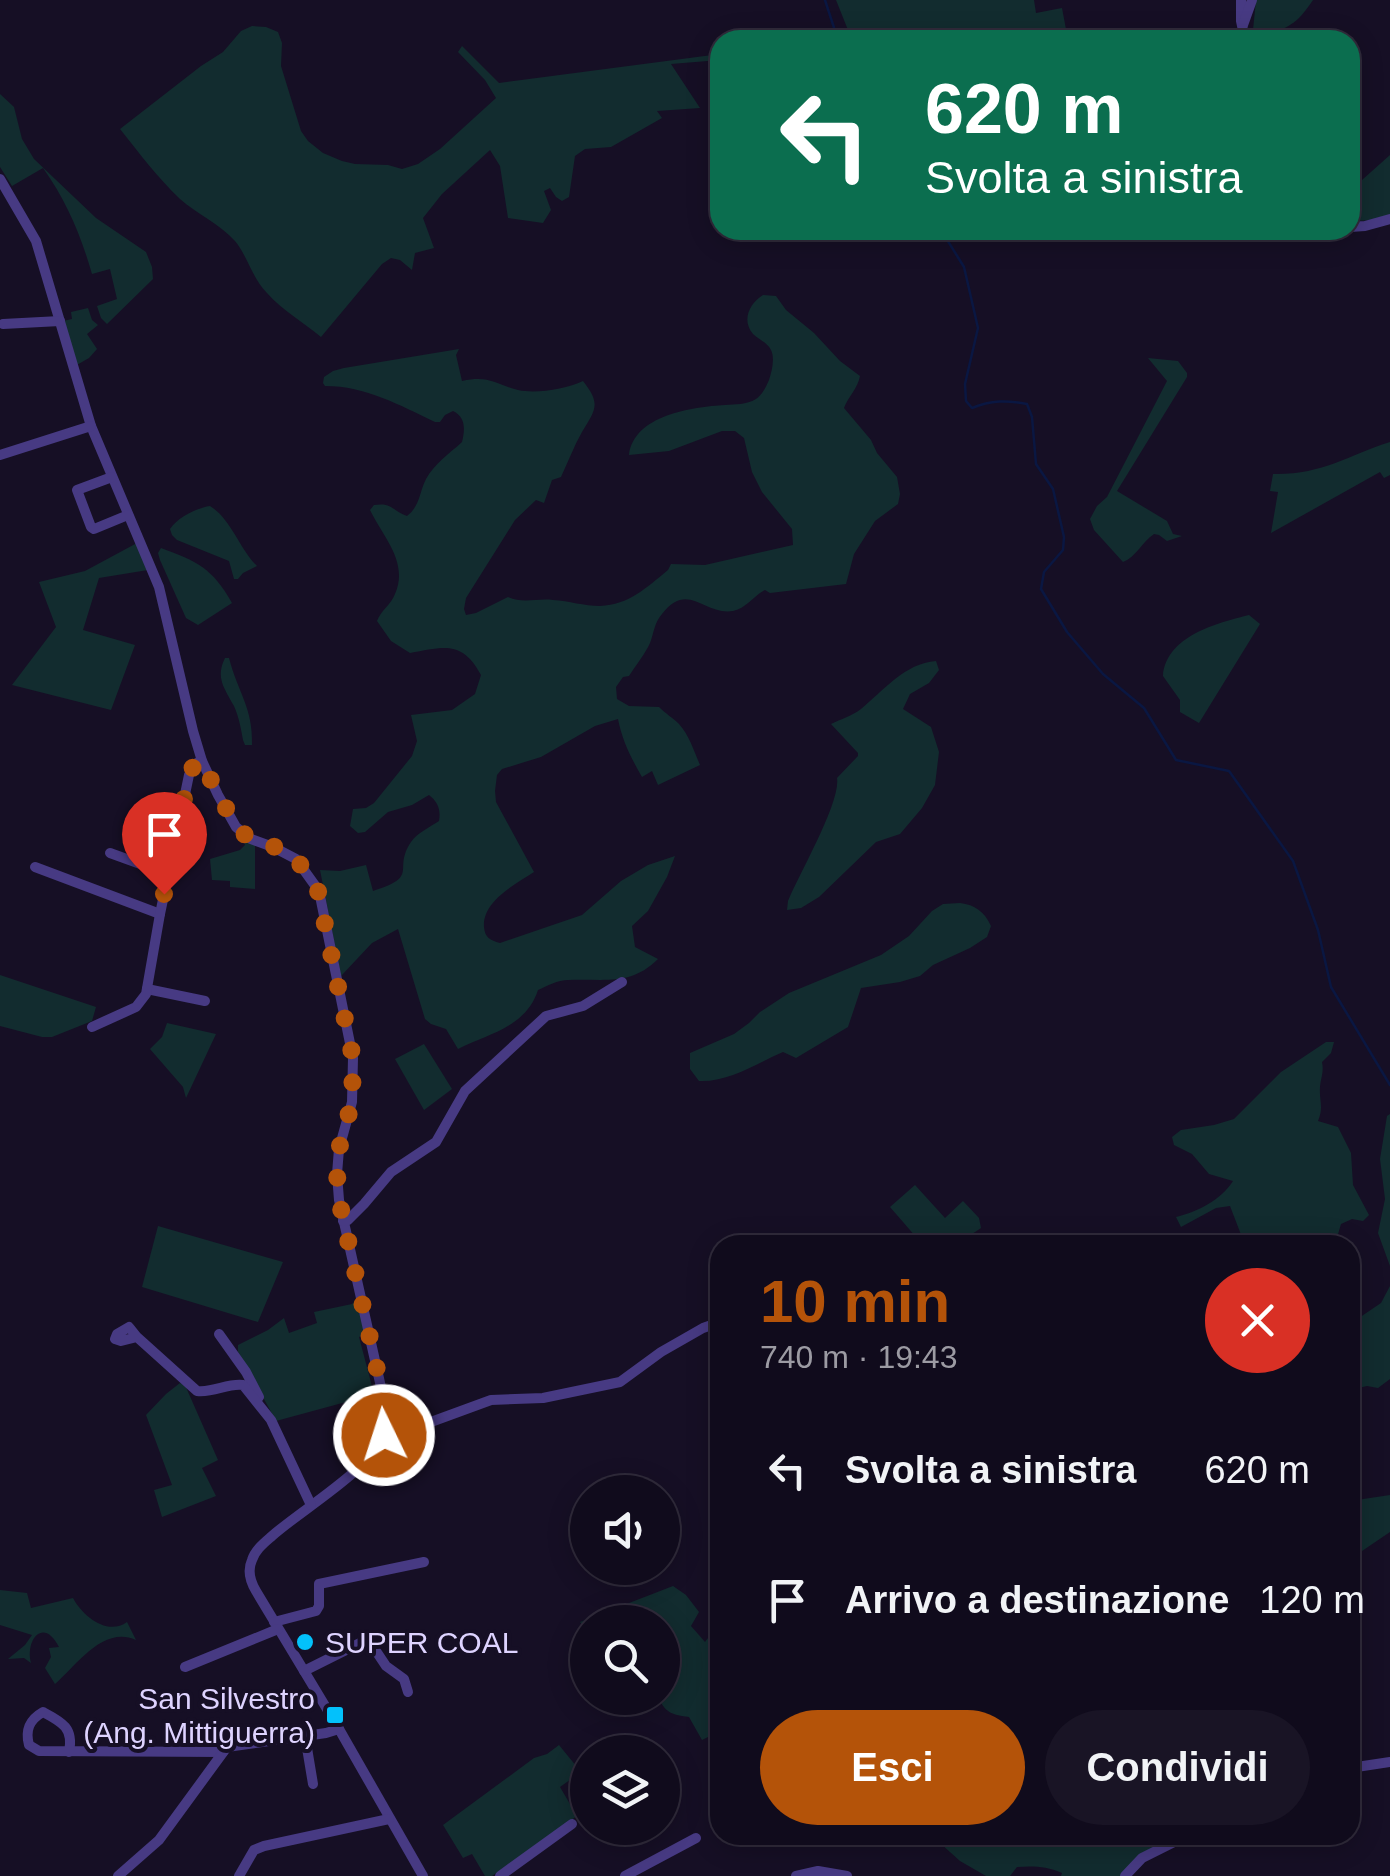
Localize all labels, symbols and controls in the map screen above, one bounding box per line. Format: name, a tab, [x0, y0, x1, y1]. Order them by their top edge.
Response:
icon: left	[760, 70, 890, 200]
text: 620 m	[925, 70, 1123, 148]
text: Svolta a sinistra	[925, 152, 1243, 203]
pin	[122, 792, 207, 895]
icon: arrive	[137, 807, 192, 862]
text: 10 min	[760, 1268, 950, 1335]
button: close	[1205, 1268, 1310, 1373]
text: 740 m · 19:43	[760, 1339, 957, 1375]
position arrow	[332, 1383, 436, 1487]
icon: left	[760, 1443, 815, 1498]
text: Svolta a sinistra	[845, 1449, 1136, 1491]
text: 620 m	[1204, 1449, 1310, 1491]
map controls	[570, 1475, 680, 1845]
button: sound	[570, 1475, 680, 1585]
icon: arrive	[760, 1573, 815, 1628]
text: Arrivo a destinazione	[845, 1579, 1229, 1621]
text: 120 m	[1259, 1579, 1365, 1621]
button: search	[570, 1605, 680, 1715]
place label: SUPER COAL	[325, 1626, 518, 1659]
marker: SUPER COAL	[294, 1631, 316, 1653]
place label: San Silvestro (Ang. Mittiguerra)	[83, 1682, 315, 1749]
marker: San Silvestro (Ang. Mittiguerra)	[324, 1704, 346, 1726]
button: Esci	[760, 1710, 1025, 1825]
button: Condividi	[1045, 1710, 1310, 1825]
button: layers	[570, 1735, 680, 1845]

